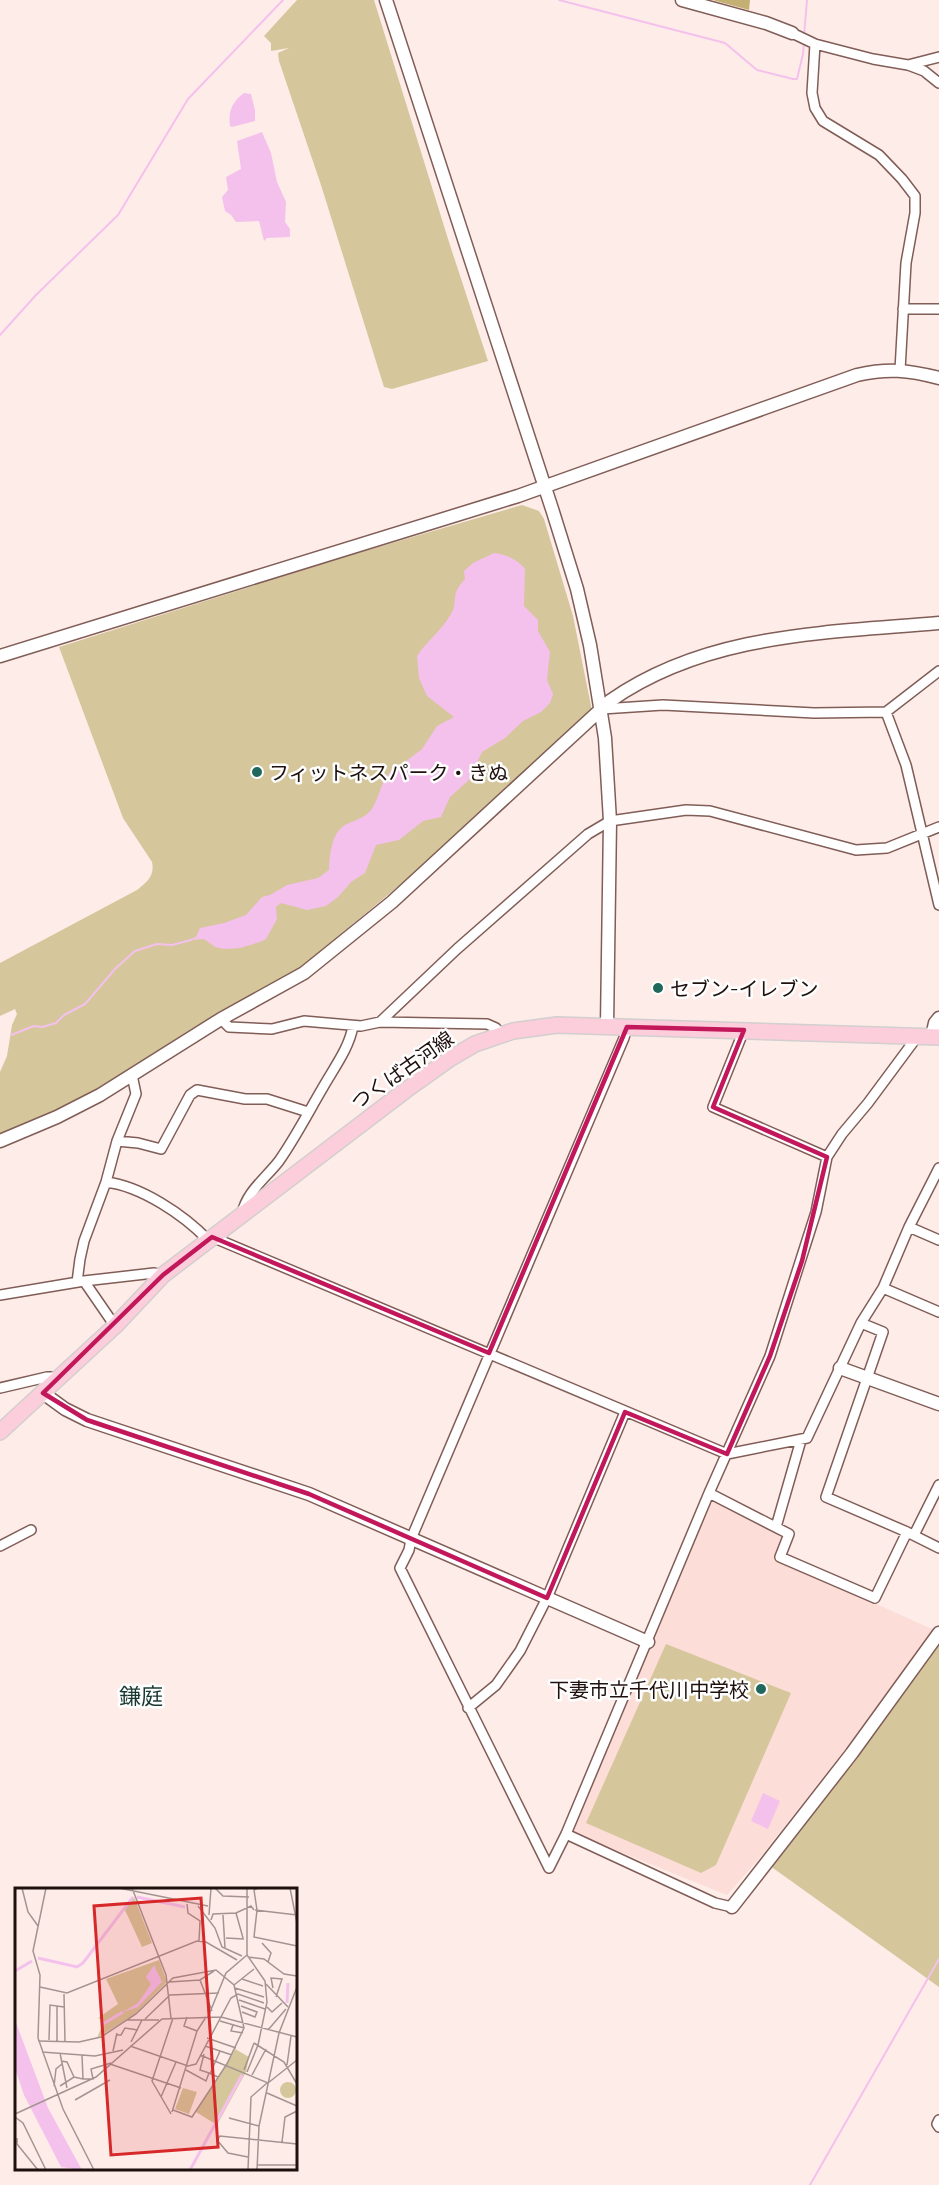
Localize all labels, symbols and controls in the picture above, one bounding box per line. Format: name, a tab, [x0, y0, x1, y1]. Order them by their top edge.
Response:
place label: フィットネスパーク・きぬ	[269, 759, 508, 786]
marker: フィットネスパーク・きぬ	[250, 765, 264, 779]
place label: セブン-イレブン	[670, 975, 818, 1002]
marker: セブン-イレブン	[651, 981, 665, 995]
street label: つくば古河線	[345, 1025, 459, 1115]
place label: 下妻市立千代川中学校	[549, 1676, 749, 1703]
district label: 鎌庭	[119, 1681, 163, 1711]
marker: 下妻市立千代川中学校	[754, 1682, 768, 1696]
inset map	[15, 1888, 297, 2170]

